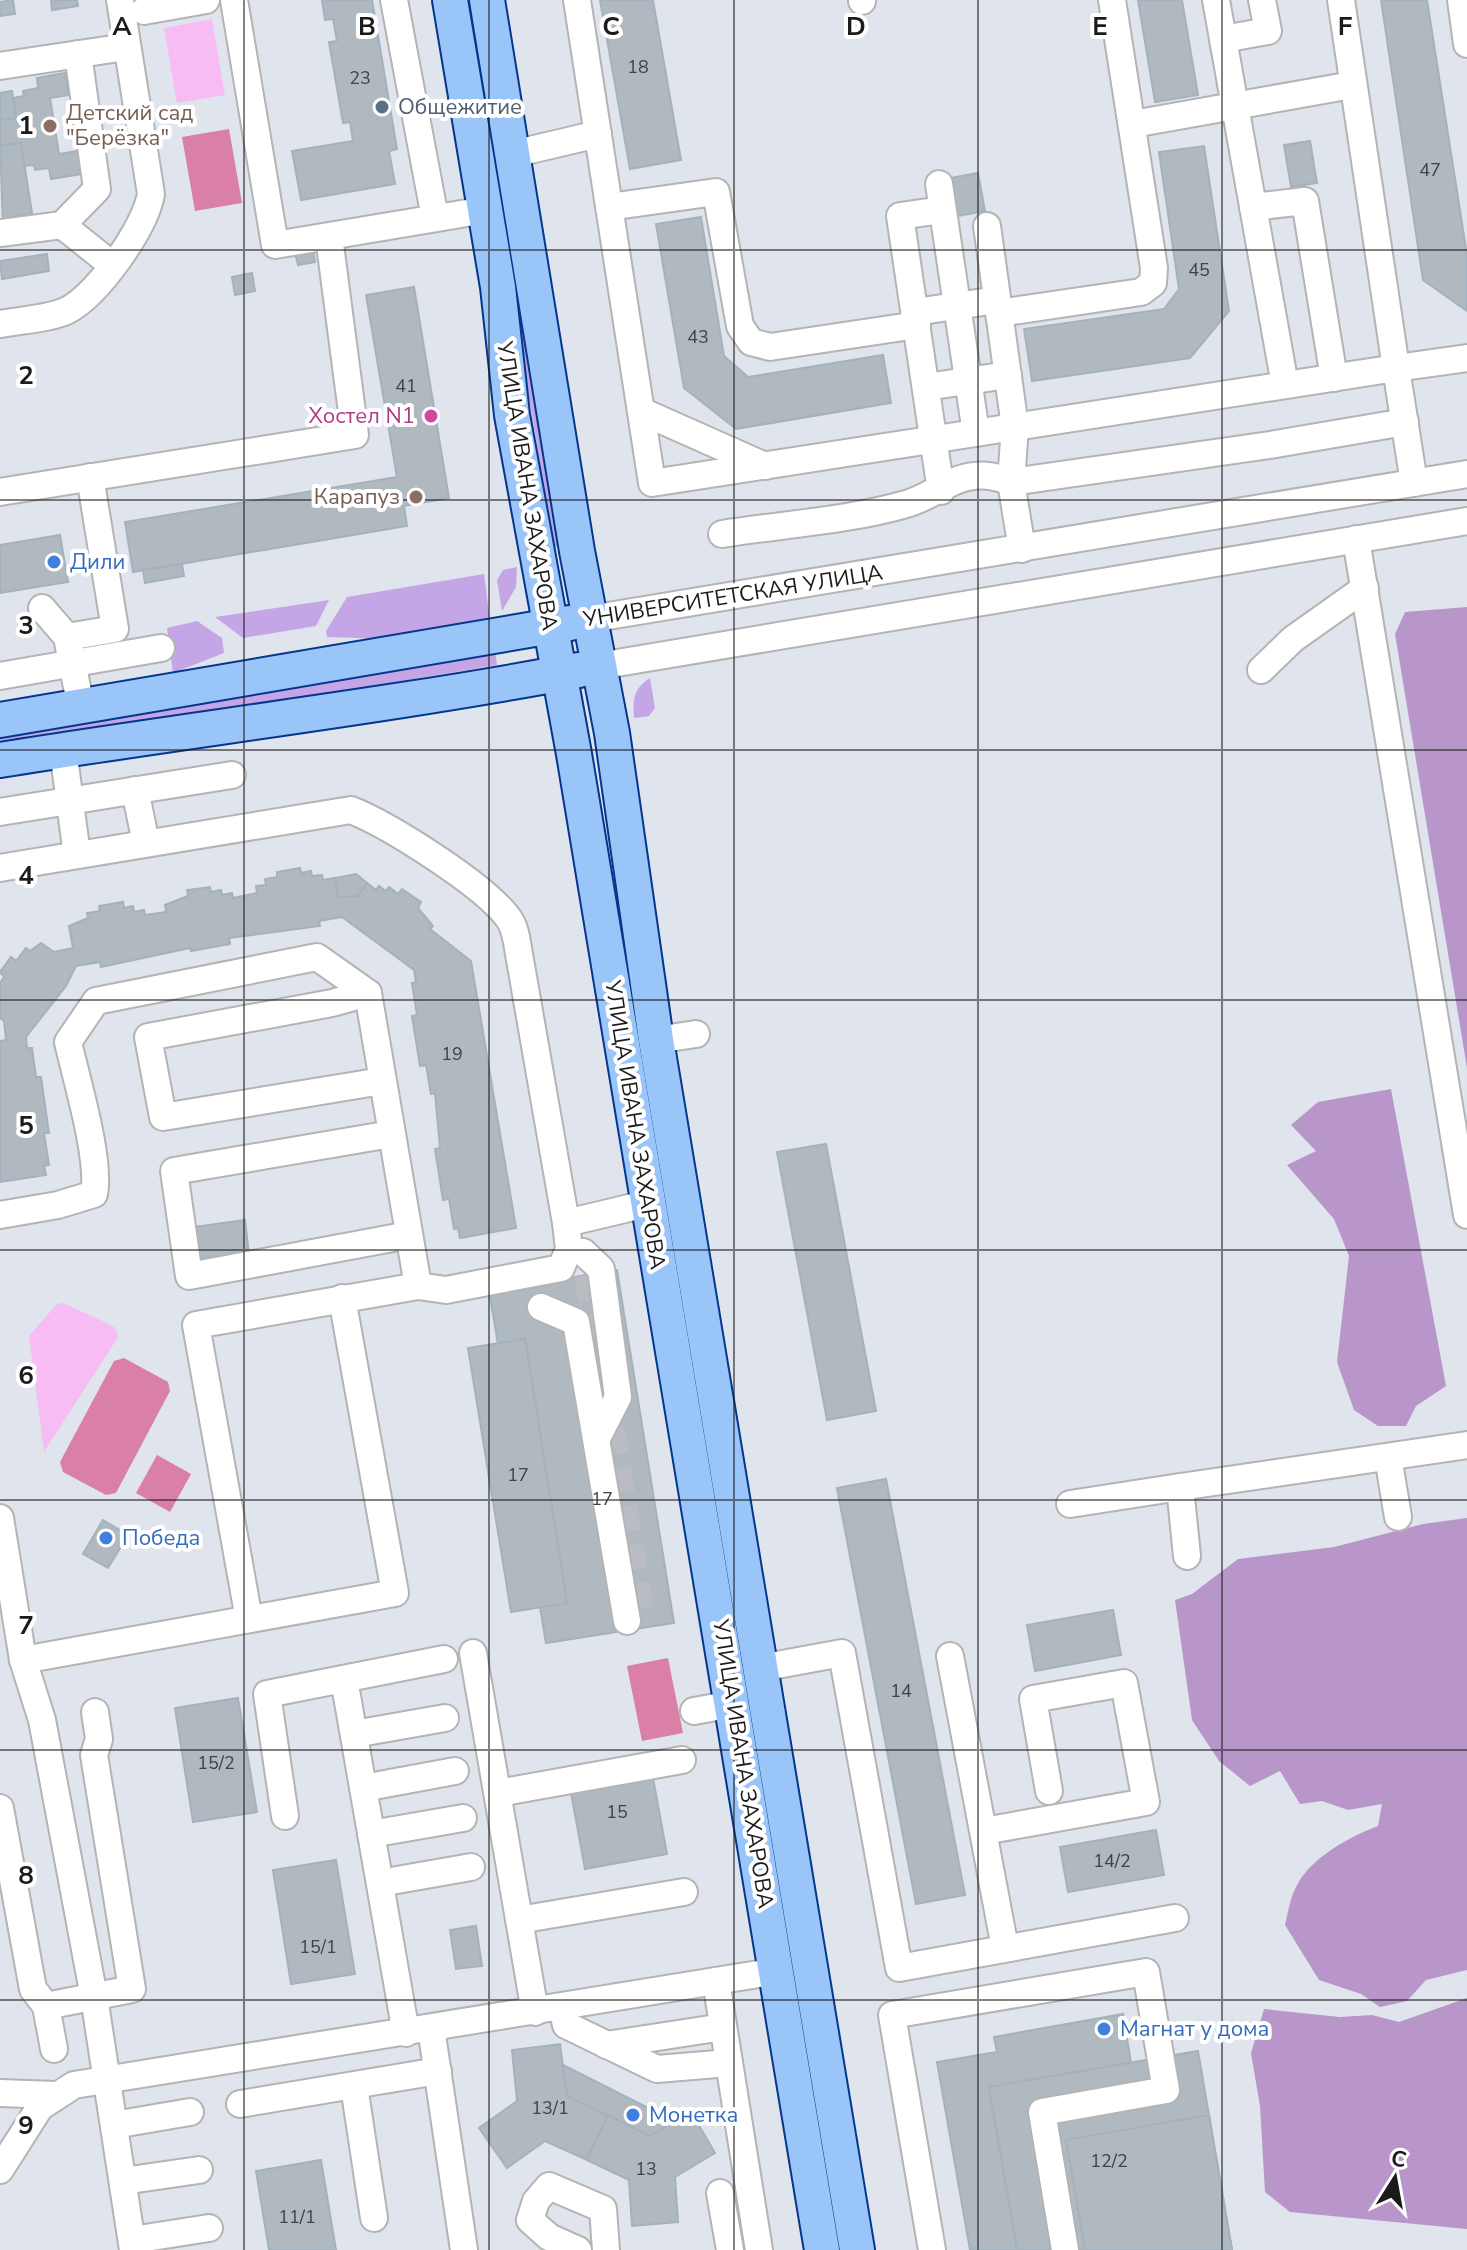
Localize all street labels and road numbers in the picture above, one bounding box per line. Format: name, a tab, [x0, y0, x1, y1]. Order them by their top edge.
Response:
street label: УЛИЦА ИВАНА ЗАХАРОВА	[489, 338, 565, 633]
street label: УНИВЕРСИТЕТСКАЯ УЛИЦА	[580, 557, 885, 635]
street label: УЛИЦА ИВАНА ЗАХАРОВА	[597, 977, 673, 1272]
street label: УЛИЦА ИВАНА ЗАХАРОВА	[705, 1616, 781, 1911]

